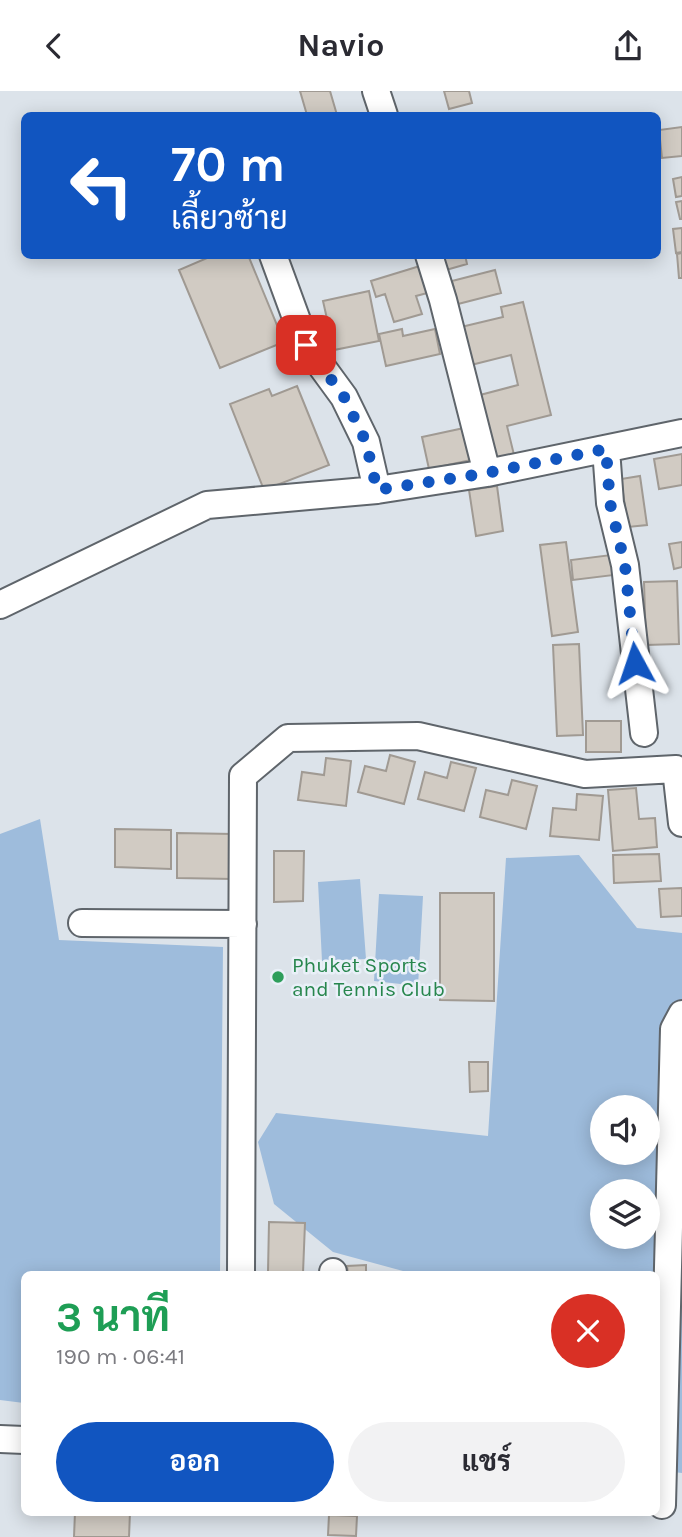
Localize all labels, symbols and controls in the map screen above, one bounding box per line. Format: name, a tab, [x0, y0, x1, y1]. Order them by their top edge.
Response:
icon: back	[35, 27, 73, 65]
text: Navio	[298, 27, 384, 64]
icon: share	[609, 27, 647, 65]
text: 70 m	[171, 136, 285, 193]
icon: left	[56, 140, 147, 231]
text: เลี้ยวซ้าย	[171, 200, 288, 237]
pin	[276, 315, 336, 375]
icon: arrive	[287, 326, 325, 364]
position arrow	[598, 626, 672, 700]
place label: Phuket Sports and Tennis Club	[292, 953, 445, 1001]
marker: Phuket Sports and Tennis Club	[270, 969, 286, 985]
map controls	[590, 1095, 660, 1249]
button: sound	[590, 1095, 660, 1165]
button: layers	[590, 1179, 660, 1249]
text: 3 นาที	[56, 1292, 170, 1342]
button: close	[551, 1294, 625, 1368]
text: 190 m · 06:41	[56, 1343, 185, 1370]
button: ออก	[56, 1422, 334, 1502]
button: แชร์	[348, 1422, 625, 1502]

